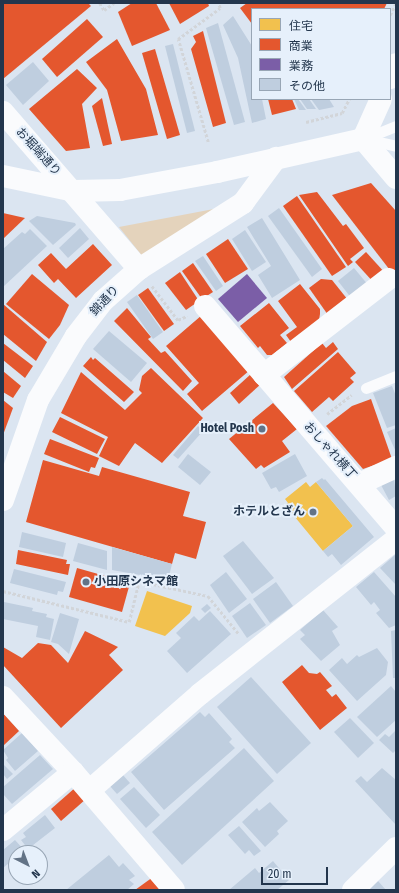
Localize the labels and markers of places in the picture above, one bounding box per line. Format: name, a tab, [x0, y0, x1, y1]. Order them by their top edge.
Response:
place label: Hotel Posh	[200, 422, 254, 436]
marker: Hotel Posh	[257, 424, 267, 434]
place label: ホテルとざん	[233, 505, 305, 519]
marker: ホテルとざん	[308, 507, 318, 517]
place label: 小田原シネマ館	[94, 575, 178, 589]
marker: 小田原シネマ館	[81, 577, 91, 587]

